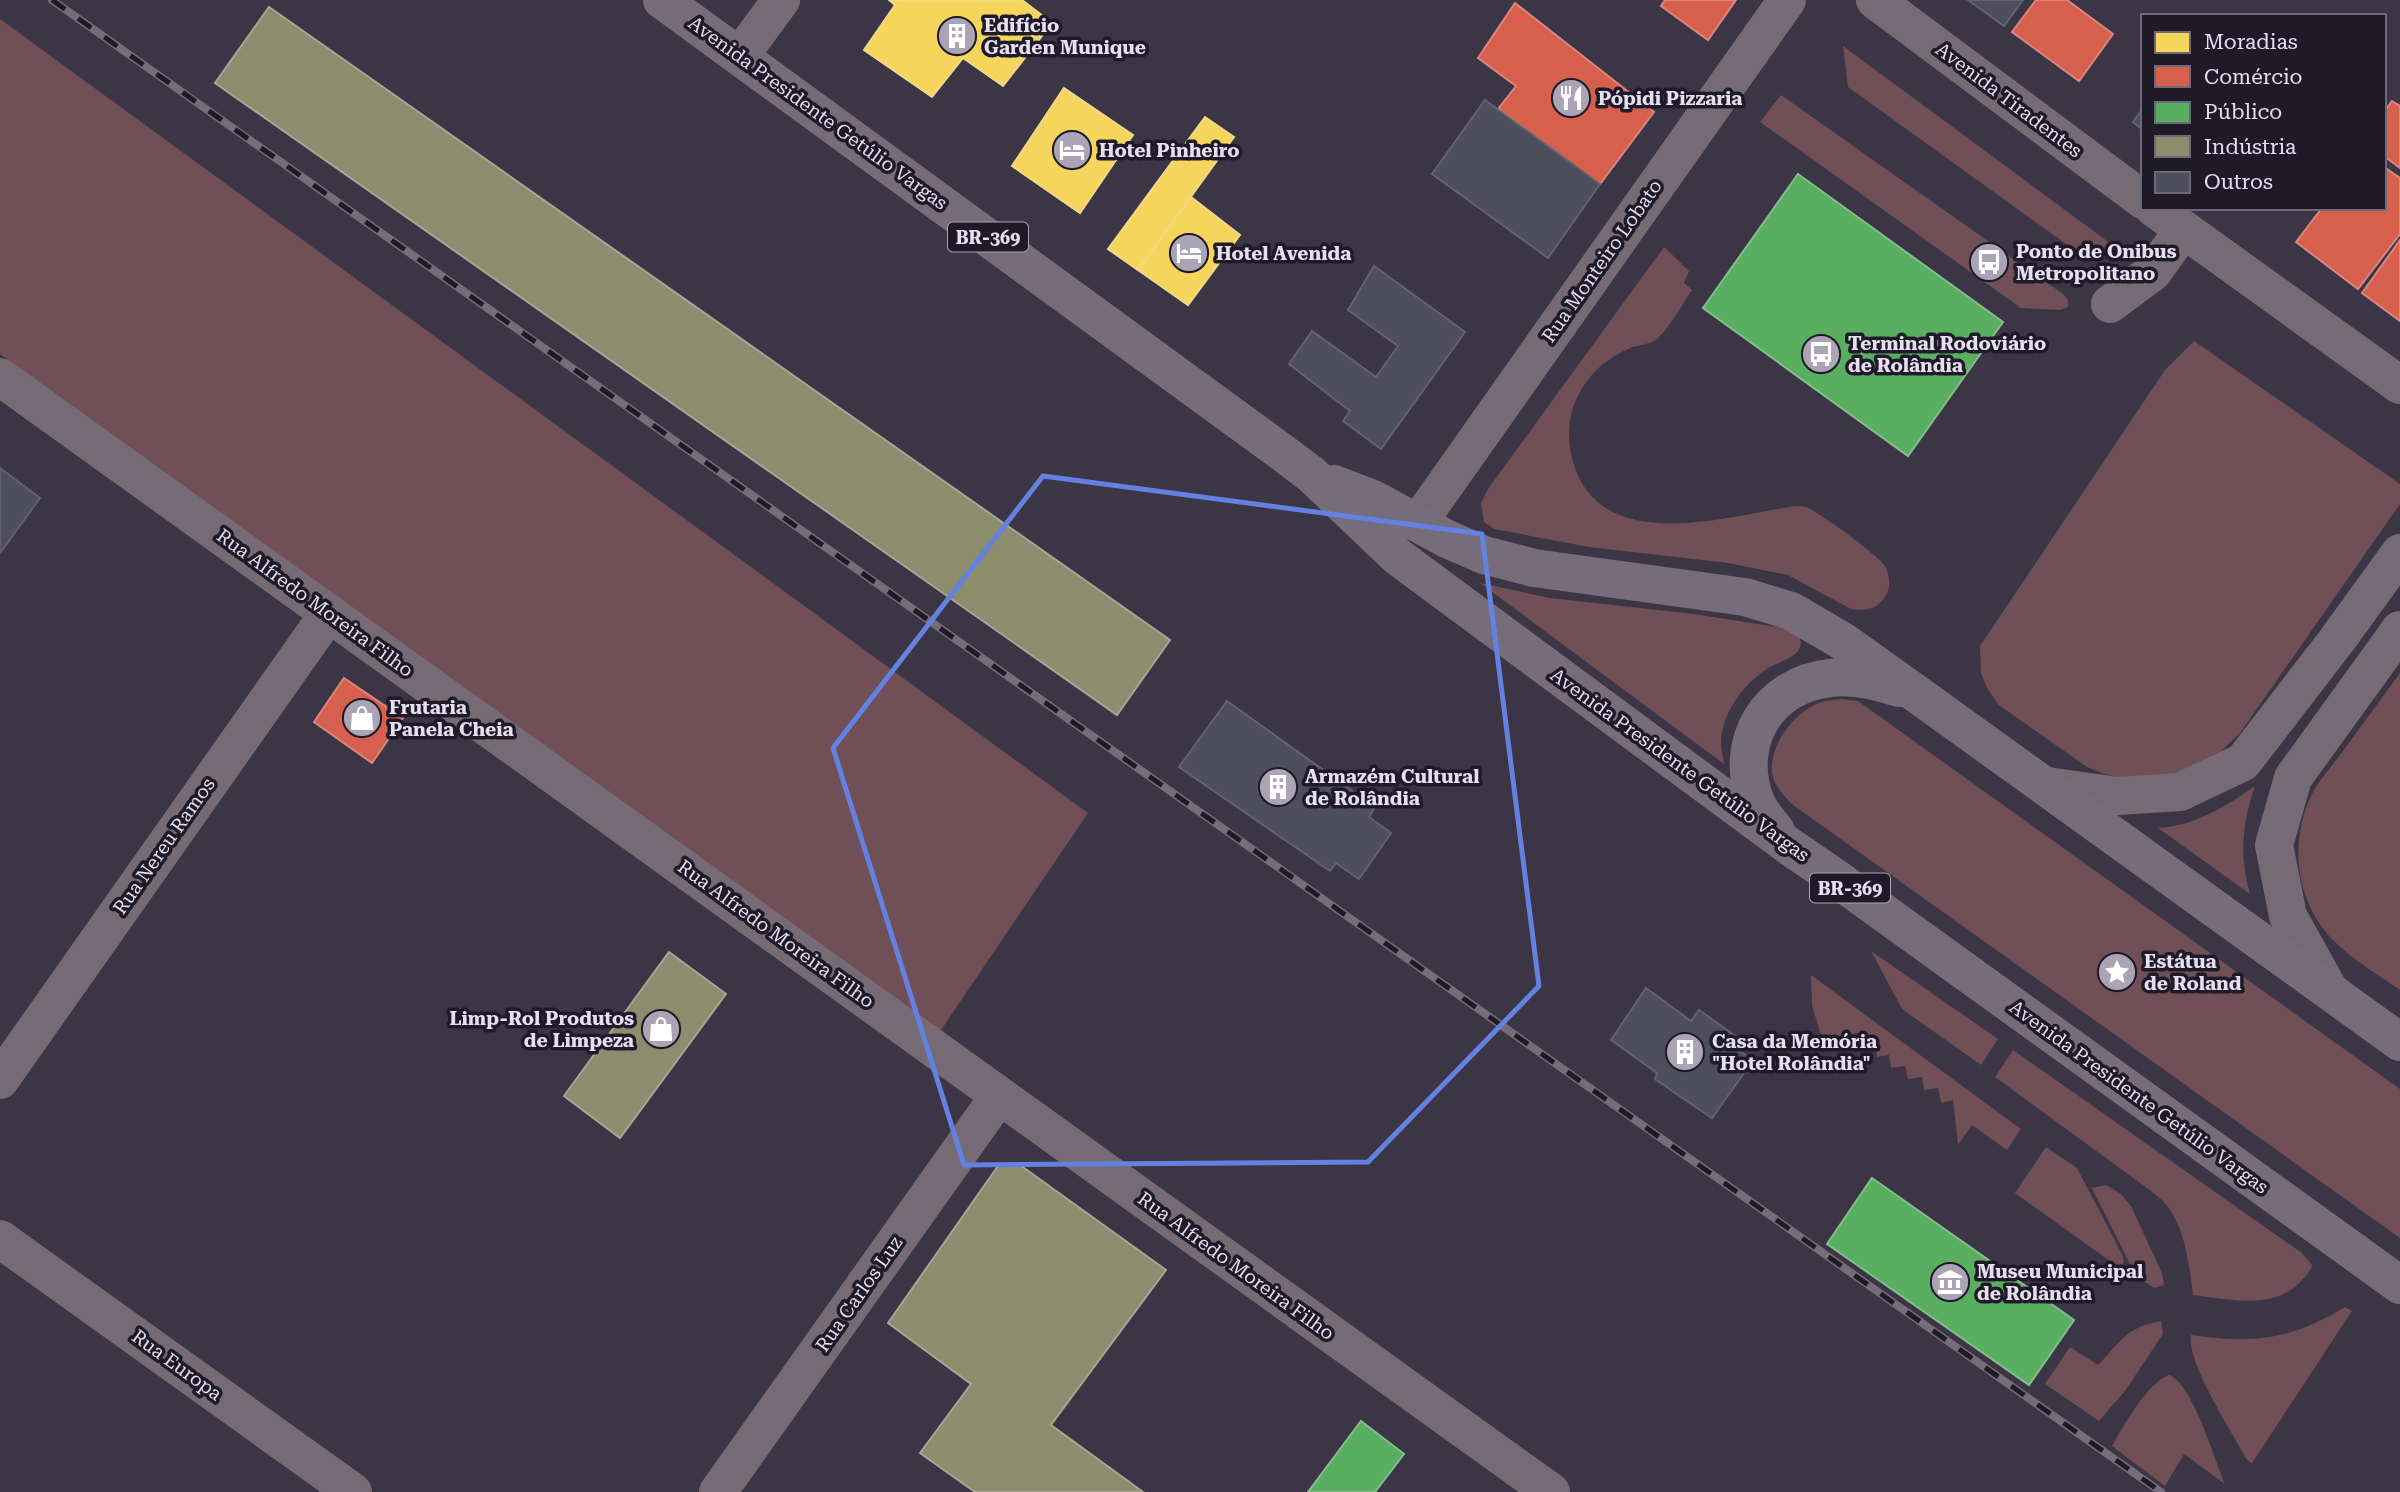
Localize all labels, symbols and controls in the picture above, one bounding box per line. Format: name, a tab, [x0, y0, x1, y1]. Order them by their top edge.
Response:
street label: Avenida Presidente Getúlio Vargas	[684, 11, 952, 215]
place label: Edifício Garden Munique	[984, 14, 1146, 59]
legend	[2141, 14, 2386, 210]
building icon: Edifício Garden Munique	[936, 15, 978, 57]
text: Moradias	[2204, 30, 2298, 54]
street label: Avenida Tiradentes	[1931, 38, 2087, 162]
text: Comércio	[2204, 65, 2303, 89]
restaurant icon: Pópidi Pizzaria	[1550, 77, 1592, 119]
place label: Pópidi Pizzaria	[1598, 87, 1742, 110]
text: Público	[2204, 100, 2282, 124]
hotel icon: Hotel Pinheiro	[1051, 129, 1093, 171]
text: Indústria	[2204, 135, 2297, 159]
place label: Hotel Pinheiro	[1099, 139, 1240, 162]
text: Outros	[2204, 170, 2273, 194]
street label: Rua Monteiro Lobato	[1537, 175, 1667, 347]
road number: BR-369	[948, 222, 1028, 251]
hotel icon: Hotel Avenida	[1168, 232, 1210, 274]
place label: Ponto de Onibus Metropolitano	[2016, 240, 2177, 285]
bus stop icon: Ponto de Onibus Metropolitano	[1968, 241, 2010, 283]
place label: Hotel Avenida	[1216, 242, 1351, 265]
place label: Terminal Rodoviário de Rolândia	[1848, 332, 2046, 377]
bus stop icon: Terminal Rodoviário de Rolândia	[1800, 333, 1842, 375]
street label: Rua Alfredo Moreira Filho	[212, 524, 418, 682]
street label: Avenida Presidente Getúlio Vargas	[1546, 663, 1814, 867]
place label: Frutaria Panela Cheia	[389, 696, 514, 741]
shop icon: Frutaria Panela Cheia	[341, 697, 383, 739]
place label: Armazém Cultural de Rolândia	[1305, 765, 1479, 810]
building icon: Armazém Cultural de Rolândia	[1257, 766, 1299, 808]
street label: Rua Nereu Ramos	[108, 773, 220, 919]
street label: Rua Alfredo Moreira Filho	[673, 855, 879, 1013]
road number: BR-369	[1810, 874, 1890, 903]
place label: Estátua de Roland	[2144, 950, 2242, 995]
place icon: Estátua de Roland	[2096, 951, 2138, 993]
street label: Avenida Presidente Getúlio Vargas	[2005, 995, 2273, 1199]
place label: Limp-Rol Produtos de Limpeza	[449, 1007, 634, 1052]
shop icon: Limp-Rol Produtos de Limpeza	[640, 1008, 682, 1050]
place label: Casa da Memória "Hotel Rolândia"	[1712, 1030, 1877, 1075]
building icon: Casa da Memória "Hotel Rolândia"	[1664, 1031, 1706, 1073]
street label: Rua Alfredo Moreira Filho	[1133, 1187, 1339, 1345]
street label: Rua Carlos Luz	[811, 1232, 907, 1356]
place label: Museu Municipal de Rolândia	[1977, 1260, 2143, 1305]
museum icon: Museu Municipal de Rolândia	[1929, 1261, 1971, 1303]
street label: Rua Europa	[128, 1325, 227, 1406]

